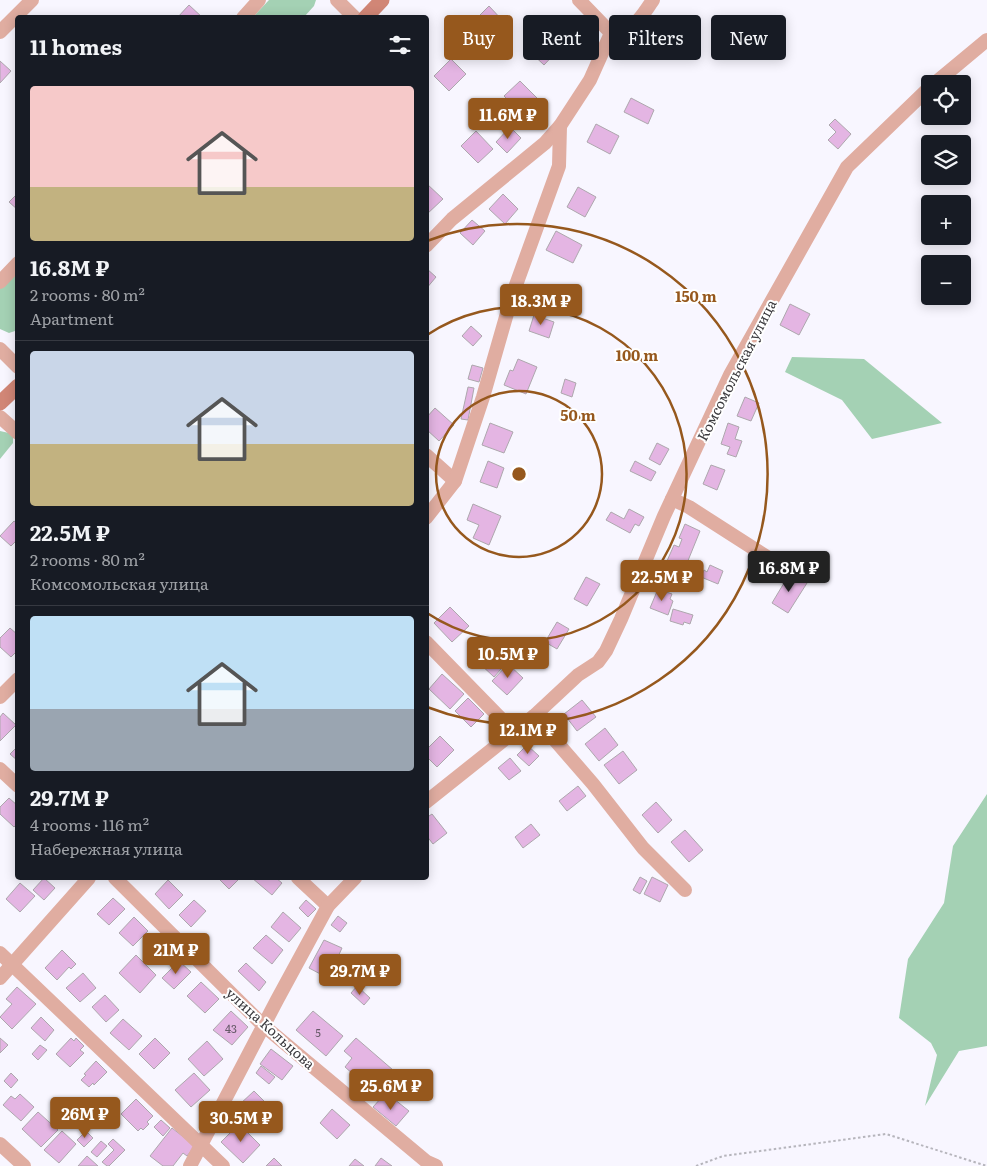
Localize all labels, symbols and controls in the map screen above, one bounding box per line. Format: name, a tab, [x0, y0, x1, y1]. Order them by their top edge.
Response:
chip: Buy	[444, 15, 513, 60]
chip: Rent	[523, 15, 599, 60]
chip: Filters	[609, 15, 701, 60]
chip: New	[711, 15, 786, 60]
text: 11 homes	[30, 30, 122, 61]
icon: filters	[386, 31, 414, 59]
map controls	[921, 75, 971, 305]
button: locate	[921, 75, 971, 125]
pin: 11.6M ₽	[462, 98, 554, 140]
text: 11.6M ₽	[479, 102, 537, 126]
icon: home	[177, 118, 267, 208]
button: layers	[921, 135, 971, 185]
button: +	[921, 195, 971, 245]
text: 16.8M ₽	[30, 251, 109, 282]
button: −	[921, 255, 971, 305]
text: 2 rooms · 80 m²	[30, 282, 145, 306]
pin: 18.3M ₽	[495, 284, 587, 326]
text: 150 m	[675, 284, 717, 307]
text: 18.3M ₽	[511, 288, 571, 312]
street label: Комсомольская улица	[692, 295, 781, 444]
text: Apartment	[30, 306, 114, 330]
text: 100 m	[616, 343, 658, 366]
icon: home	[177, 384, 267, 474]
text: 50 m	[560, 403, 596, 426]
centre of rings	[510, 465, 528, 483]
text: 22.5M ₽	[30, 516, 110, 547]
text: 2 rooms · 80 m²	[30, 547, 145, 571]
pin: 16.8M ₽	[743, 550, 835, 593]
text: 16.8M ₽	[759, 555, 819, 579]
pin: 22.5M ₽	[616, 560, 708, 602]
text: 22.5M ₽	[632, 564, 692, 588]
text: Комсомольская улица	[30, 571, 209, 595]
pin: 10.5M ₽	[462, 636, 554, 679]
text: 10.5M ₽	[478, 641, 538, 665]
icon: home	[177, 649, 267, 739]
pin: 12.1M ₽	[482, 712, 574, 755]
text: 12.1M ₽	[500, 717, 556, 741]
text: 29.7M ₽	[30, 781, 109, 812]
text: 4 rooms · 116 m²	[30, 812, 149, 836]
text: Набережная улица	[30, 836, 183, 860]
pin: 21M ₽	[141, 932, 211, 975]
text: 21M ₽	[154, 937, 198, 961]
pin: 29.7M ₽	[314, 954, 406, 996]
text: 29.7M ₽	[330, 958, 390, 982]
street label: улица Кольцова	[222, 983, 320, 1074]
house number: 43	[225, 1020, 237, 1036]
house number: 5	[315, 1024, 321, 1040]
pin: 25.6M ₽	[345, 1068, 437, 1111]
text: 25.6M ₽	[360, 1073, 422, 1097]
pin: 26M ₽	[50, 1096, 120, 1139]
pin: 30.5M ₽	[195, 1100, 287, 1143]
text: 26M ₽	[61, 1101, 109, 1125]
text: 30.5M ₽	[210, 1105, 272, 1129]

